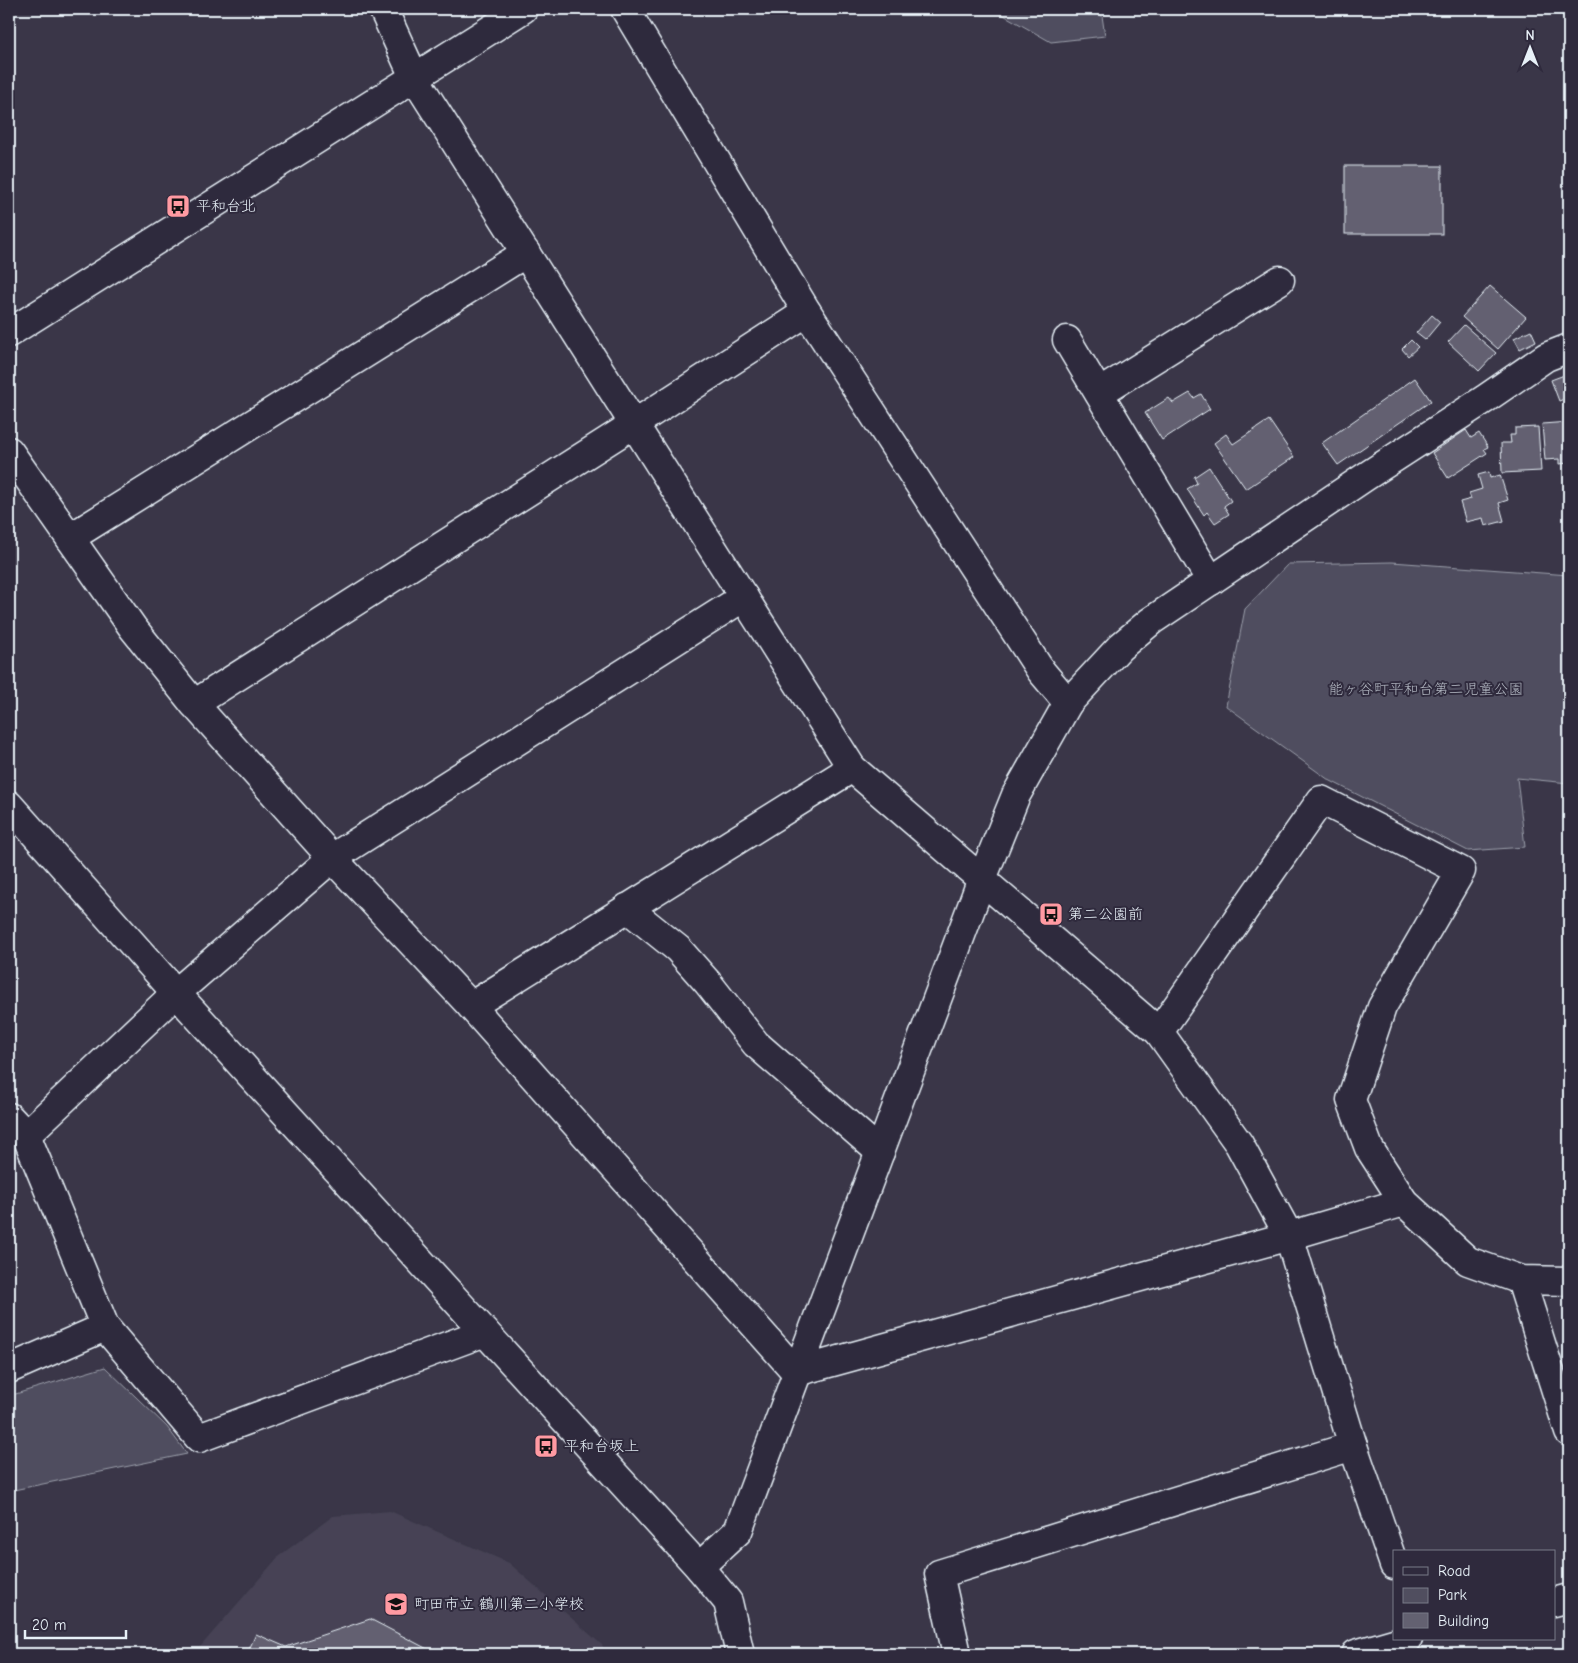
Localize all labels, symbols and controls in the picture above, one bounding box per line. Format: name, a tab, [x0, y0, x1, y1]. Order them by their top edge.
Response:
north arrow	[1506, 22, 1556, 72]
text: N	[1525, 27, 1535, 44]
bus stop icon: 平和台北	[165, 193, 191, 219]
place label: 平和台北	[196, 197, 256, 215]
park label: 能ヶ谷町平和台第二児童公園	[1328, 680, 1524, 698]
bus stop icon: 第二公園前	[1038, 901, 1064, 927]
place label: 第二公園前	[1068, 905, 1143, 923]
bus stop icon: 平和台坂上	[533, 1433, 559, 1459]
place label: 平和台坂上	[564, 1437, 639, 1455]
legend	[1393, 1550, 1556, 1640]
text: Road	[1438, 1562, 1470, 1580]
text: Park	[1438, 1586, 1467, 1604]
school or university icon: 町田市立 鶴川第二小学校	[383, 1591, 409, 1617]
place label: 町田市立 鶴川第二小学校	[414, 1595, 584, 1613]
scale bar	[25, 1608, 126, 1640]
text: Building	[1438, 1612, 1489, 1630]
text: 20 m	[32, 1616, 66, 1634]

